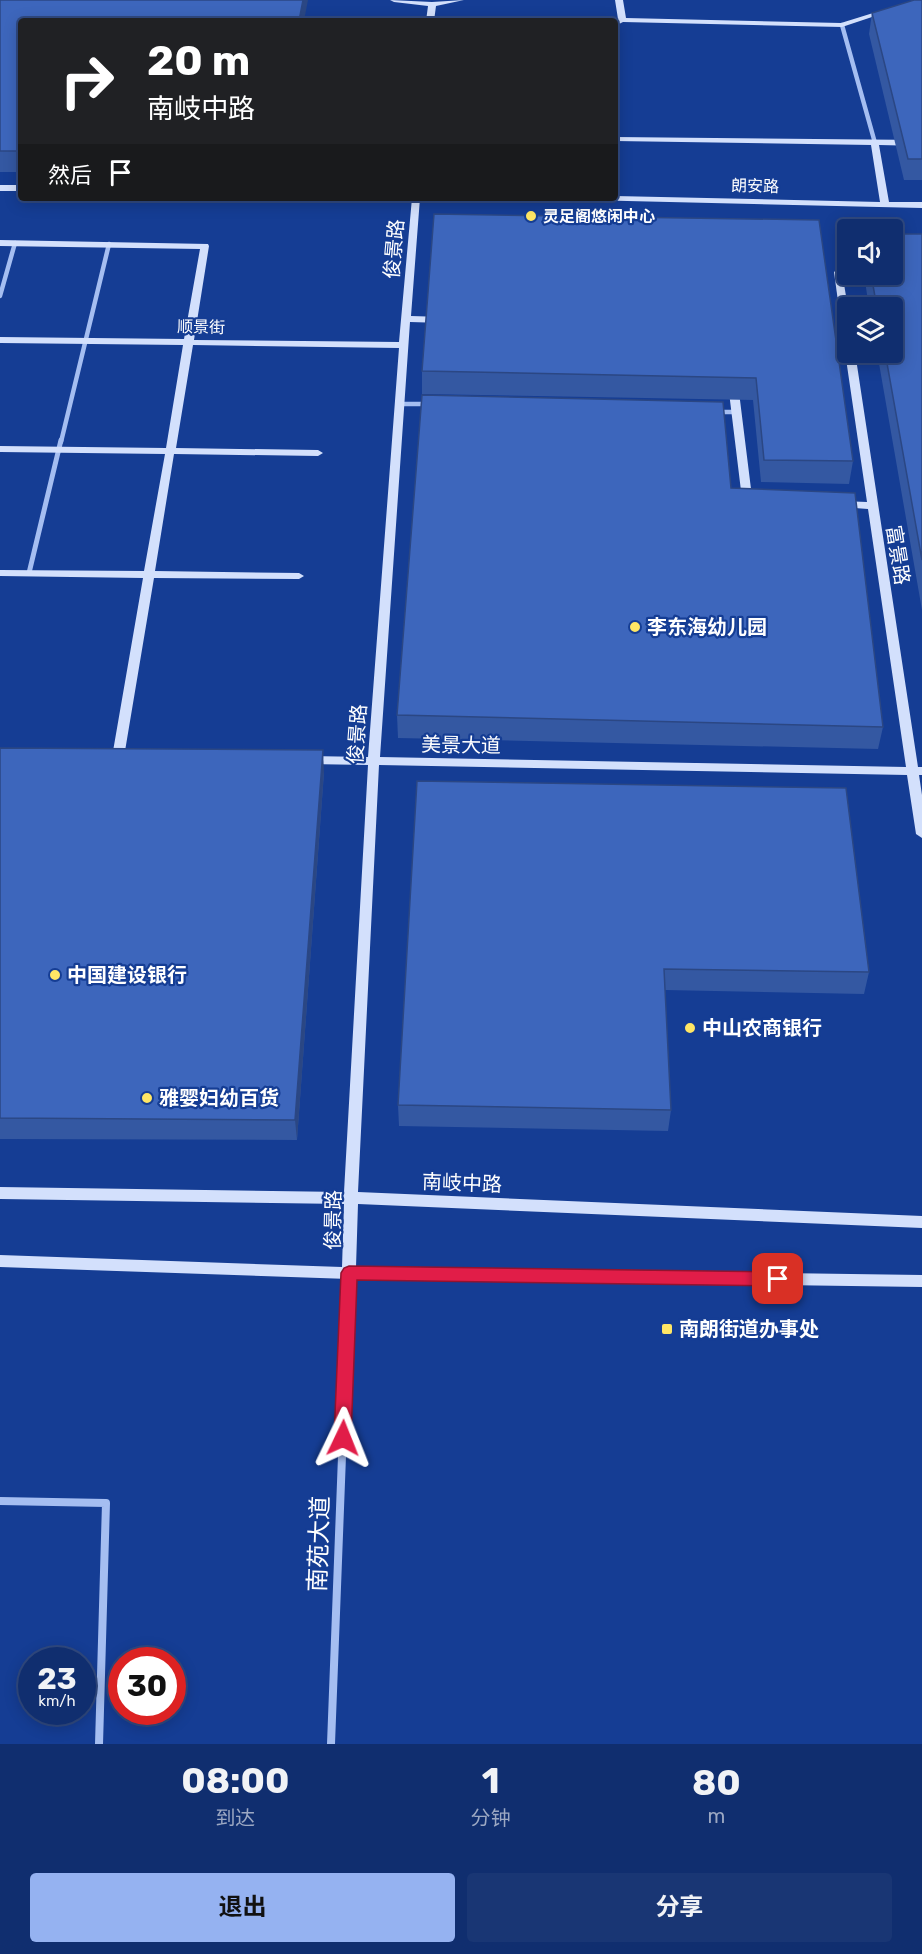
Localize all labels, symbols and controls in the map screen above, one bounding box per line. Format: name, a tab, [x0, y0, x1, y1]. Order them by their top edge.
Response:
text: 20 m	[147, 36, 250, 86]
icon: right	[48, 42, 126, 120]
text: 南岐中路	[147, 93, 255, 125]
icon: arrive	[104, 156, 137, 189]
text: 然后	[48, 162, 92, 189]
street label: 朗安路	[731, 176, 779, 196]
place label: 灵足阁悠闲中心	[543, 207, 655, 226]
marker: 灵足阁悠闲中心	[524, 209, 538, 223]
street label: 俊景路	[379, 218, 409, 280]
map controls	[837, 219, 903, 363]
button: sound	[837, 219, 903, 285]
button: layers	[837, 297, 903, 363]
street label: 顺景街	[177, 317, 225, 337]
street label: 富景路	[881, 523, 915, 587]
place label: 李东海幼儿园	[647, 615, 767, 639]
marker: 李东海幼儿园	[628, 620, 642, 634]
street label: 俊景路	[343, 703, 371, 765]
street label: 美景大道	[421, 732, 501, 758]
place label: 中国建设银行	[67, 963, 187, 987]
marker: 中国建设银行	[48, 968, 62, 982]
place label: 中山农商银行	[702, 1016, 822, 1040]
marker: 中山农商银行	[683, 1021, 697, 1035]
place label: 雅婴妇幼百货	[159, 1086, 279, 1110]
marker: 雅婴妇幼百货	[140, 1091, 154, 1105]
street label: 南岐中路	[422, 1170, 502, 1196]
street label: 俊景路	[320, 1190, 346, 1250]
pin	[752, 1253, 803, 1304]
icon: arrive	[761, 1262, 794, 1295]
place label: 南朗街道办事处	[679, 1317, 819, 1341]
marker: 南朗街道办事处	[660, 1322, 674, 1336]
position arrow	[311, 1406, 375, 1470]
street label: 南苑大道	[303, 1496, 335, 1592]
speed limit sign: 30	[108, 1647, 186, 1725]
text: 23	[37, 1661, 77, 1697]
text: km/h	[38, 1692, 76, 1710]
text: 08:00	[181, 1759, 290, 1802]
text: 1	[482, 1759, 500, 1802]
text: 80	[692, 1761, 741, 1804]
text: m	[707, 1804, 725, 1828]
text: 到达	[215, 1806, 255, 1830]
text: 分钟	[471, 1806, 511, 1830]
button: 退出	[30, 1873, 455, 1942]
button: 分享	[467, 1873, 892, 1942]

